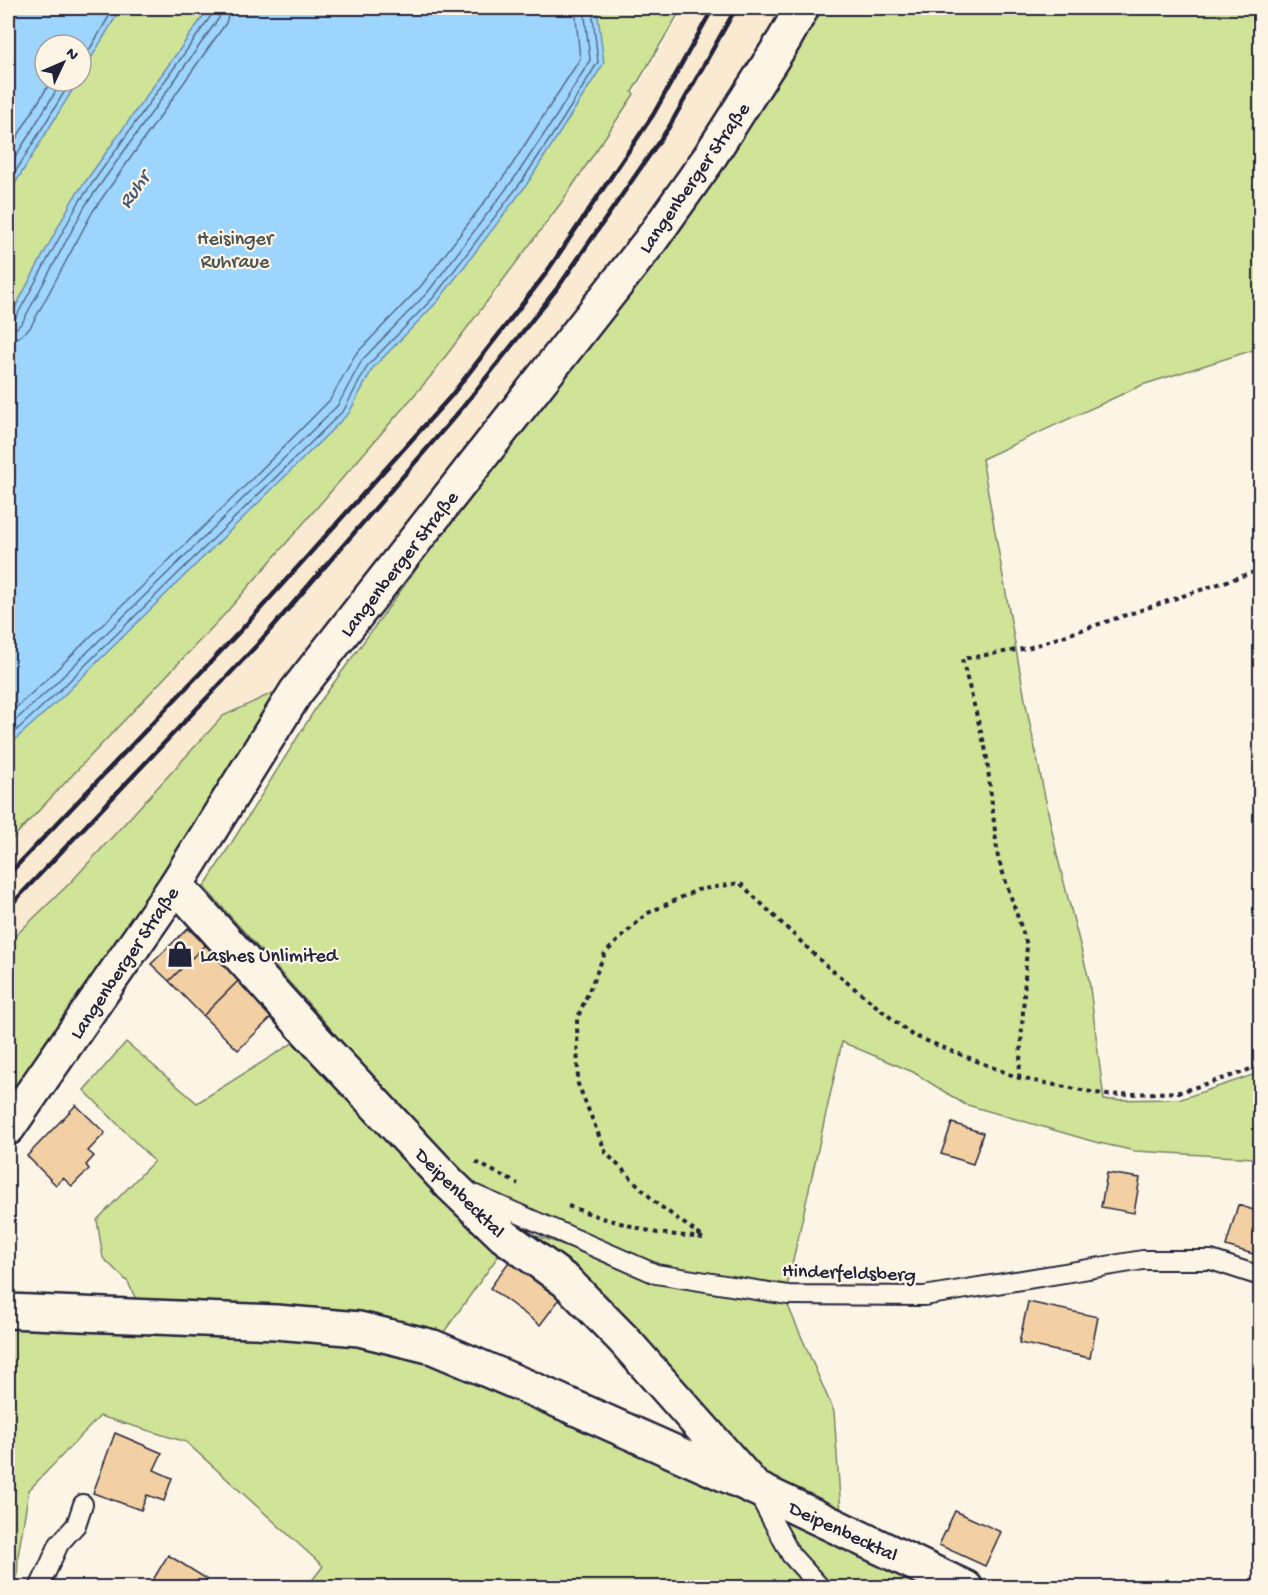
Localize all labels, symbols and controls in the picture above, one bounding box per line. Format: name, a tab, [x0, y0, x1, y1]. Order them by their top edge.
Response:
north arrow	[33, 33, 93, 93]
text: N	[61, 45, 82, 66]
street label: Langenberger Straße	[635, 99, 757, 259]
water label: Ruhr	[114, 164, 160, 214]
park label: Heisinger Ruhraue	[197, 229, 275, 275]
street label: Langenberger Straße	[337, 487, 465, 643]
street label: Langenberger Straße	[66, 883, 186, 1044]
shop icon: Lashes Unlimited	[165, 939, 195, 969]
place label: Lashes Unlimited	[200, 946, 340, 969]
street label: Deipenbecktal	[407, 1143, 508, 1244]
street label: Hinderfeldsberg	[782, 1261, 916, 1288]
street label: Deipenbecktal	[783, 1497, 901, 1568]

